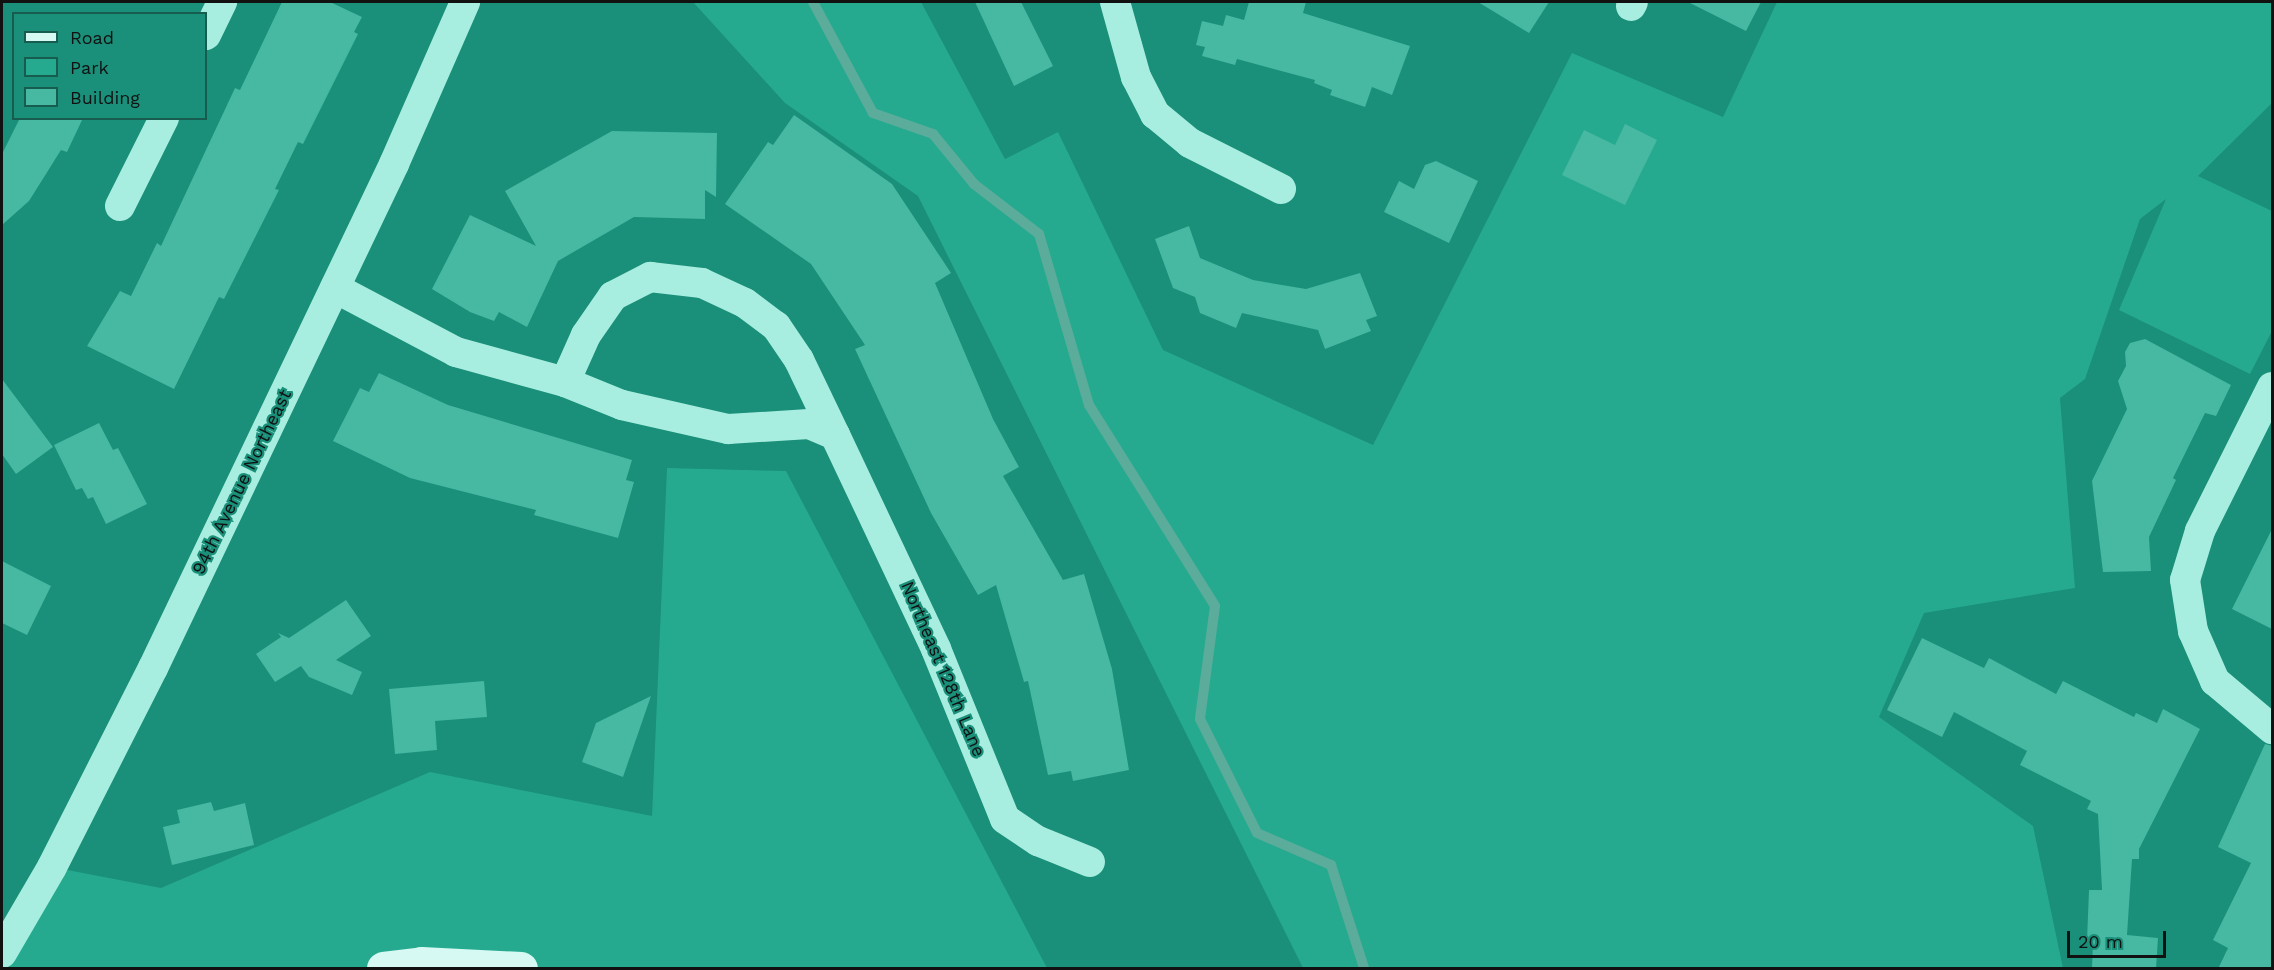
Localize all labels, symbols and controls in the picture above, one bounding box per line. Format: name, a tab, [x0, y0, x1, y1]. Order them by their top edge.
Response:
legend	[12, 12, 207, 120]
text: Road	[70, 27, 114, 48]
text: Park	[70, 57, 109, 78]
text: Building	[70, 87, 140, 108]
street label: 94th Avenue Northeast	[188, 386, 296, 578]
street label: Northeast 128th Lane	[896, 578, 990, 760]
scale bar	[2070, 919, 2169, 957]
text: 20 m	[2078, 931, 2123, 952]

